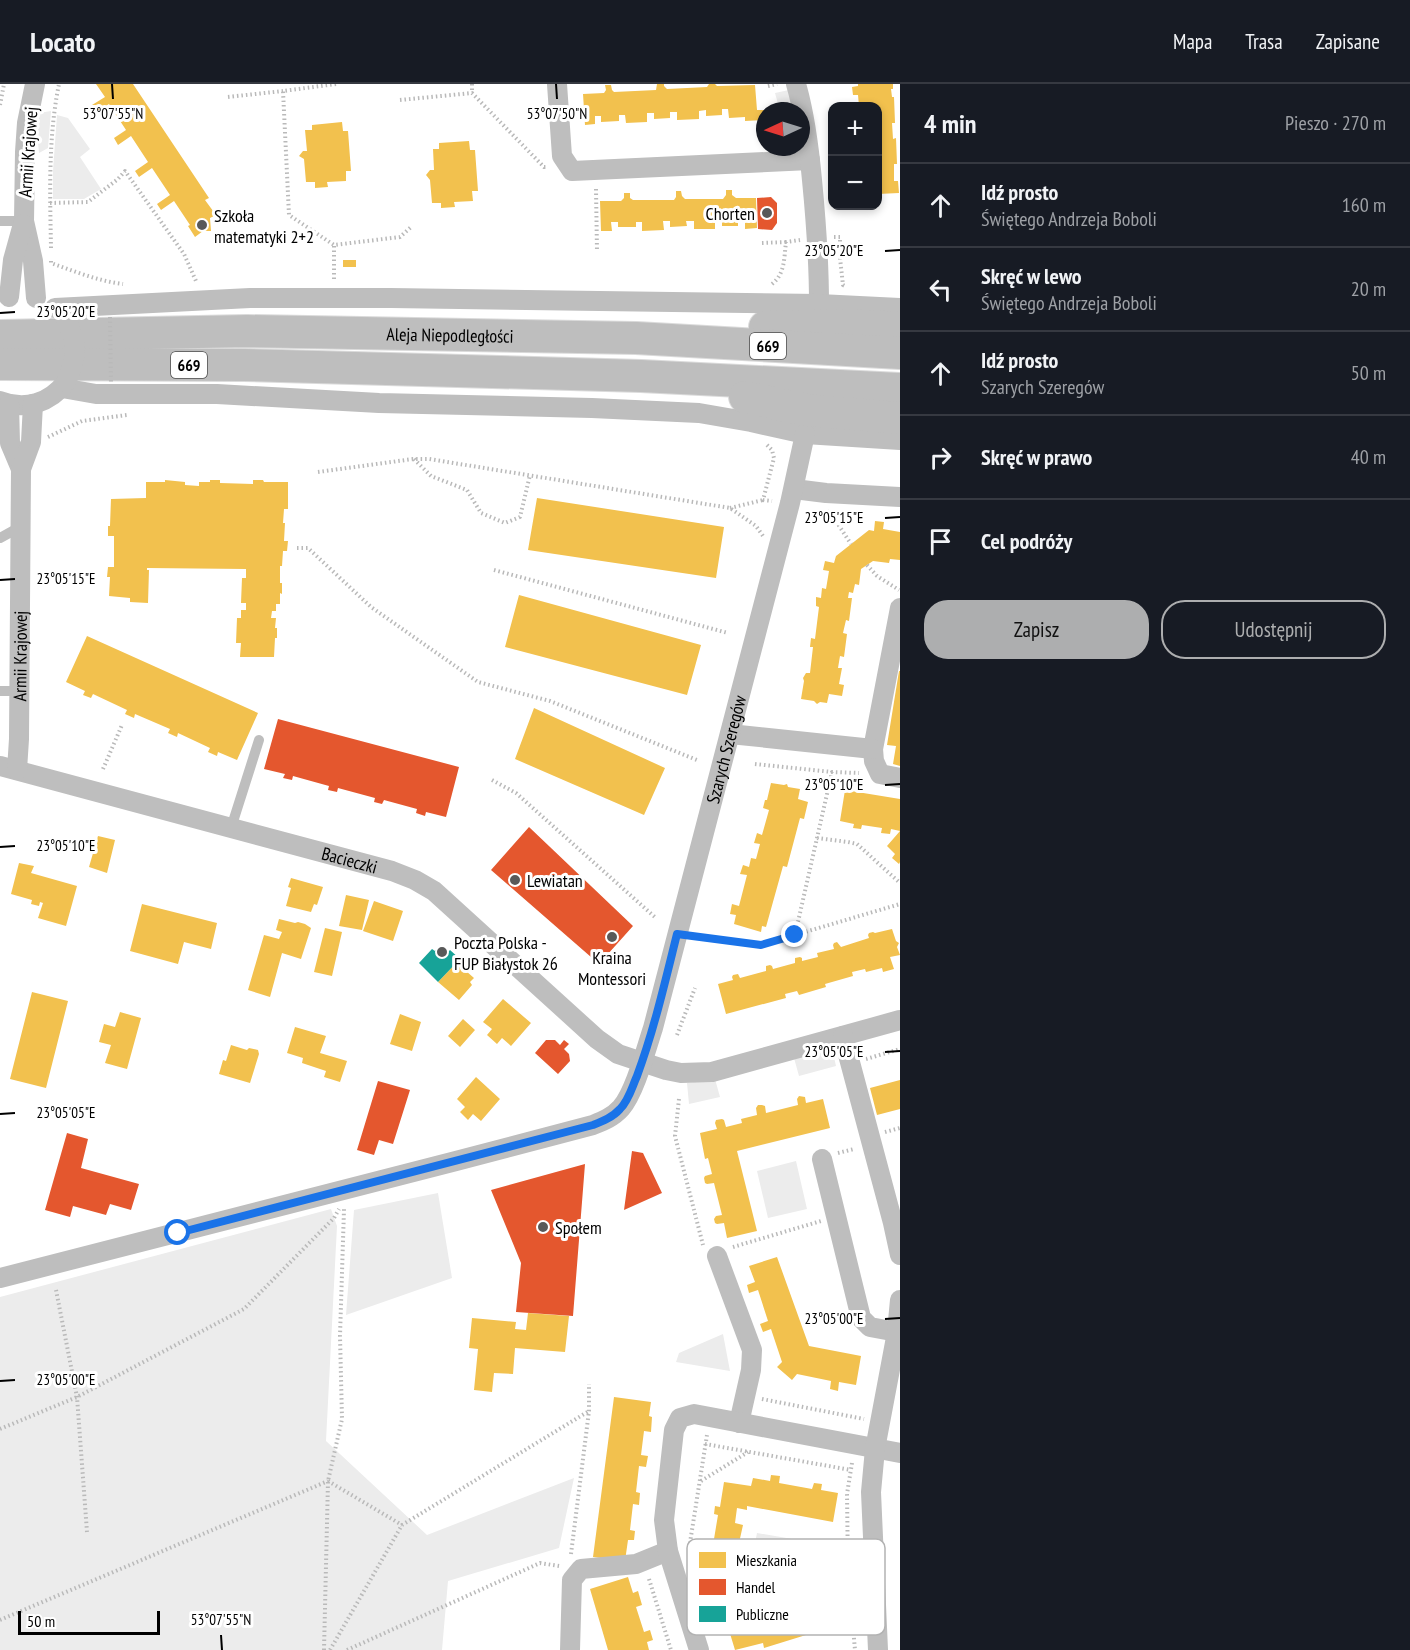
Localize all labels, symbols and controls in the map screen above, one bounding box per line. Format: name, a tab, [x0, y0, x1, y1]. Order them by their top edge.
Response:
text: Locato	[30, 23, 96, 60]
text: Mapa	[1173, 28, 1212, 55]
text: Trasa	[1245, 28, 1283, 55]
text: Zapisane	[1316, 28, 1380, 55]
north arrow	[756, 102, 810, 156]
map controls	[828, 102, 882, 210]
button: +	[828, 102, 882, 156]
text: 53°07'55"N	[83, 104, 143, 123]
text: 53°07'50"N	[527, 104, 587, 123]
street label: Armii Krajowej	[13, 106, 43, 198]
text: 4 min	[924, 107, 977, 140]
text: Pieszo · 270 m	[1285, 110, 1386, 136]
button: −	[828, 156, 882, 210]
text: Idź prosto	[981, 178, 1058, 206]
icon: ahead	[924, 189, 957, 222]
text: 160 m	[1342, 192, 1386, 218]
place label: Chorten	[706, 202, 755, 225]
place label: Szkoła matematyki 2+2	[214, 204, 314, 248]
marker: Chorten	[760, 206, 774, 220]
text: Świętego Andrzeja Boboli	[981, 206, 1157, 232]
marker: Szkoła matematyki 2+2	[195, 218, 209, 232]
text: 23°05'20"E	[804, 241, 864, 260]
text: Skręć w lewo	[981, 262, 1082, 290]
icon: left	[924, 273, 957, 306]
text: 20 m	[1351, 276, 1386, 302]
text: Świętego Andrzeja Boboli	[981, 290, 1157, 316]
text: 23°05'20"E	[36, 302, 96, 321]
street label: Aleja Niepodległości	[386, 322, 514, 347]
road number: 669	[750, 333, 786, 359]
text: Idź prosto	[981, 346, 1058, 374]
road number: 669	[171, 352, 207, 378]
icon: ahead	[924, 357, 957, 390]
text: 50 m	[1351, 360, 1386, 386]
text: Szarych Szeregów	[981, 374, 1104, 400]
icon: right	[924, 441, 957, 474]
text: Skręć w prawo	[981, 443, 1092, 471]
text: 40 m	[1351, 444, 1386, 470]
text: 23°05'15"E	[804, 508, 864, 527]
icon: arrive	[924, 525, 957, 558]
text: Cel podróży	[981, 527, 1072, 555]
text: 23°05'15"E	[36, 569, 96, 588]
button: Zapisz	[924, 600, 1149, 659]
button: Udostępnij	[1161, 600, 1386, 659]
street label: Armii Krajowej	[8, 611, 31, 702]
street label: Szarych Szeregów	[701, 692, 751, 806]
text: 23°05'10"E	[804, 775, 864, 794]
text: 23°05'10"E	[36, 836, 96, 855]
street label: Bacieczki	[319, 841, 380, 878]
place label: Lewiatan	[527, 869, 583, 892]
marker: Lewiatan	[508, 873, 522, 887]
route end	[781, 921, 807, 947]
marker: Kraina Montessori	[605, 930, 619, 944]
place label: Poczta Polska - FUP Białystok 26	[454, 931, 558, 975]
marker: Poczta Polska - FUP Białystok 26	[435, 945, 449, 959]
place label: Kraina Montessori	[578, 946, 646, 990]
text: 23°05'05"E	[804, 1042, 864, 1061]
text: 23°05'05"E	[36, 1103, 96, 1122]
place label: Społem	[555, 1216, 602, 1239]
route start	[164, 1219, 190, 1245]
marker: Społem	[536, 1220, 550, 1234]
text: 23°05'00"E	[804, 1309, 864, 1328]
text: 23°05'00"E	[36, 1370, 96, 1389]
legend	[687, 1539, 885, 1635]
text: Mieszkania	[736, 1550, 797, 1570]
text: Handel	[736, 1577, 776, 1597]
text: Publiczne	[736, 1604, 789, 1624]
scale bar	[18, 1608, 160, 1636]
text: 53°07'55"N	[191, 1610, 251, 1629]
text: 50 m	[27, 1611, 55, 1631]

